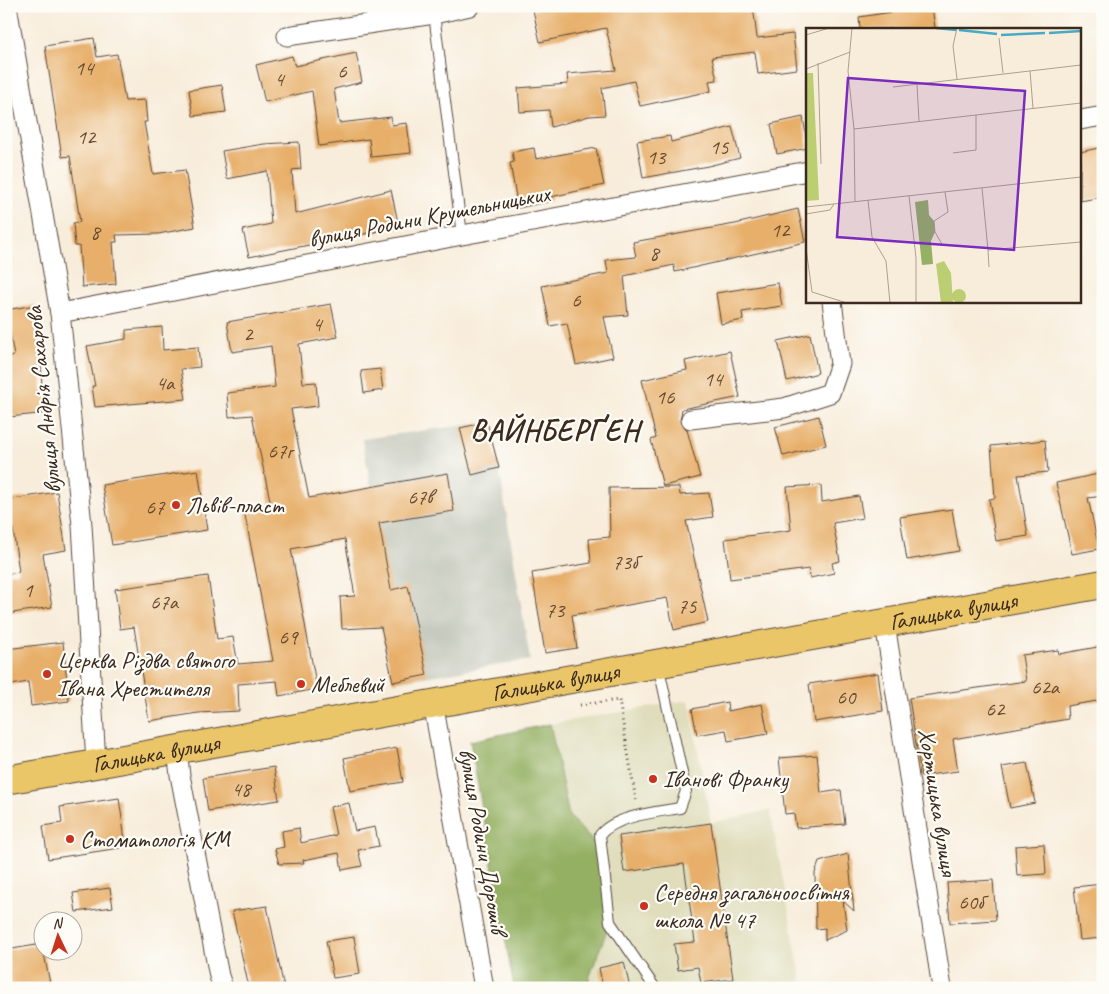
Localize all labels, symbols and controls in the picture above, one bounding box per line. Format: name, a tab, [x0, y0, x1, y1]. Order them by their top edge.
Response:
inset map	[806, 28, 1082, 302]
house number: 14	[75, 55, 96, 81]
house number: 6	[337, 58, 347, 84]
house number: 4	[274, 66, 286, 92]
house number: 12	[77, 124, 97, 150]
house number: 15	[710, 134, 730, 160]
house number: 13	[647, 144, 667, 170]
street label: вулиця Родини Крушельницьких	[306, 178, 554, 254]
house number: 12	[771, 217, 791, 243]
house number: 8	[90, 219, 102, 245]
house number: 8	[649, 240, 661, 266]
house number: 6	[571, 287, 581, 313]
street label: вулиця Андрія Сахарова	[18, 304, 68, 495]
house number: 4	[312, 311, 324, 337]
house number: 2	[243, 321, 254, 347]
house number: 14	[704, 366, 725, 392]
house number: 4а	[156, 370, 176, 396]
house number: 16	[656, 384, 675, 410]
district label: ВАЙНБЕРҐЕН	[471, 412, 644, 449]
house number: 67г	[268, 438, 296, 464]
house number: 67в	[407, 484, 437, 510]
place label: Львів-пласт	[186, 490, 285, 520]
house number: 67	[146, 494, 166, 520]
marker: Львів-пласт	[170, 499, 182, 511]
house number: 73б	[612, 549, 643, 575]
house number: 1	[23, 577, 34, 603]
street label: Галицька вулиця	[887, 584, 1021, 637]
house number: 67а	[150, 589, 180, 615]
house number: 75	[678, 593, 698, 619]
house number: 73	[546, 597, 566, 623]
house number: 69	[279, 624, 299, 650]
place label: Церква Різдва святого Івана Хрестителя	[57, 645, 236, 703]
street label: Галицька вулиця	[489, 655, 623, 708]
marker: Церква Різдва святого Івана Хрестителя	[41, 668, 53, 680]
place label: Меблевий	[311, 669, 386, 699]
house number: 62а	[1031, 674, 1061, 700]
marker: Меблевий	[295, 678, 307, 690]
house number: 60	[837, 684, 857, 710]
house number: 62	[986, 696, 1006, 722]
street label: Хортицька вулиця	[912, 726, 965, 880]
street label: Галицька вулиця	[90, 727, 223, 779]
street label: вулиця Родини Дорошів	[452, 746, 515, 942]
place label: Іванові Франку	[663, 764, 790, 794]
marker: Іванові Франку	[647, 773, 659, 785]
house number: 48	[232, 776, 253, 802]
place label: Стоматологія KM	[80, 824, 231, 854]
marker: Стоматологія KM	[64, 833, 76, 845]
place label: Середня загальноосвітня школа № 47	[654, 877, 850, 935]
house number: 60б	[958, 889, 989, 915]
marker: Середня загальноосвітня школа № 47	[638, 900, 650, 912]
north arrow	[32, 912, 82, 962]
text: N	[52, 915, 64, 932]

